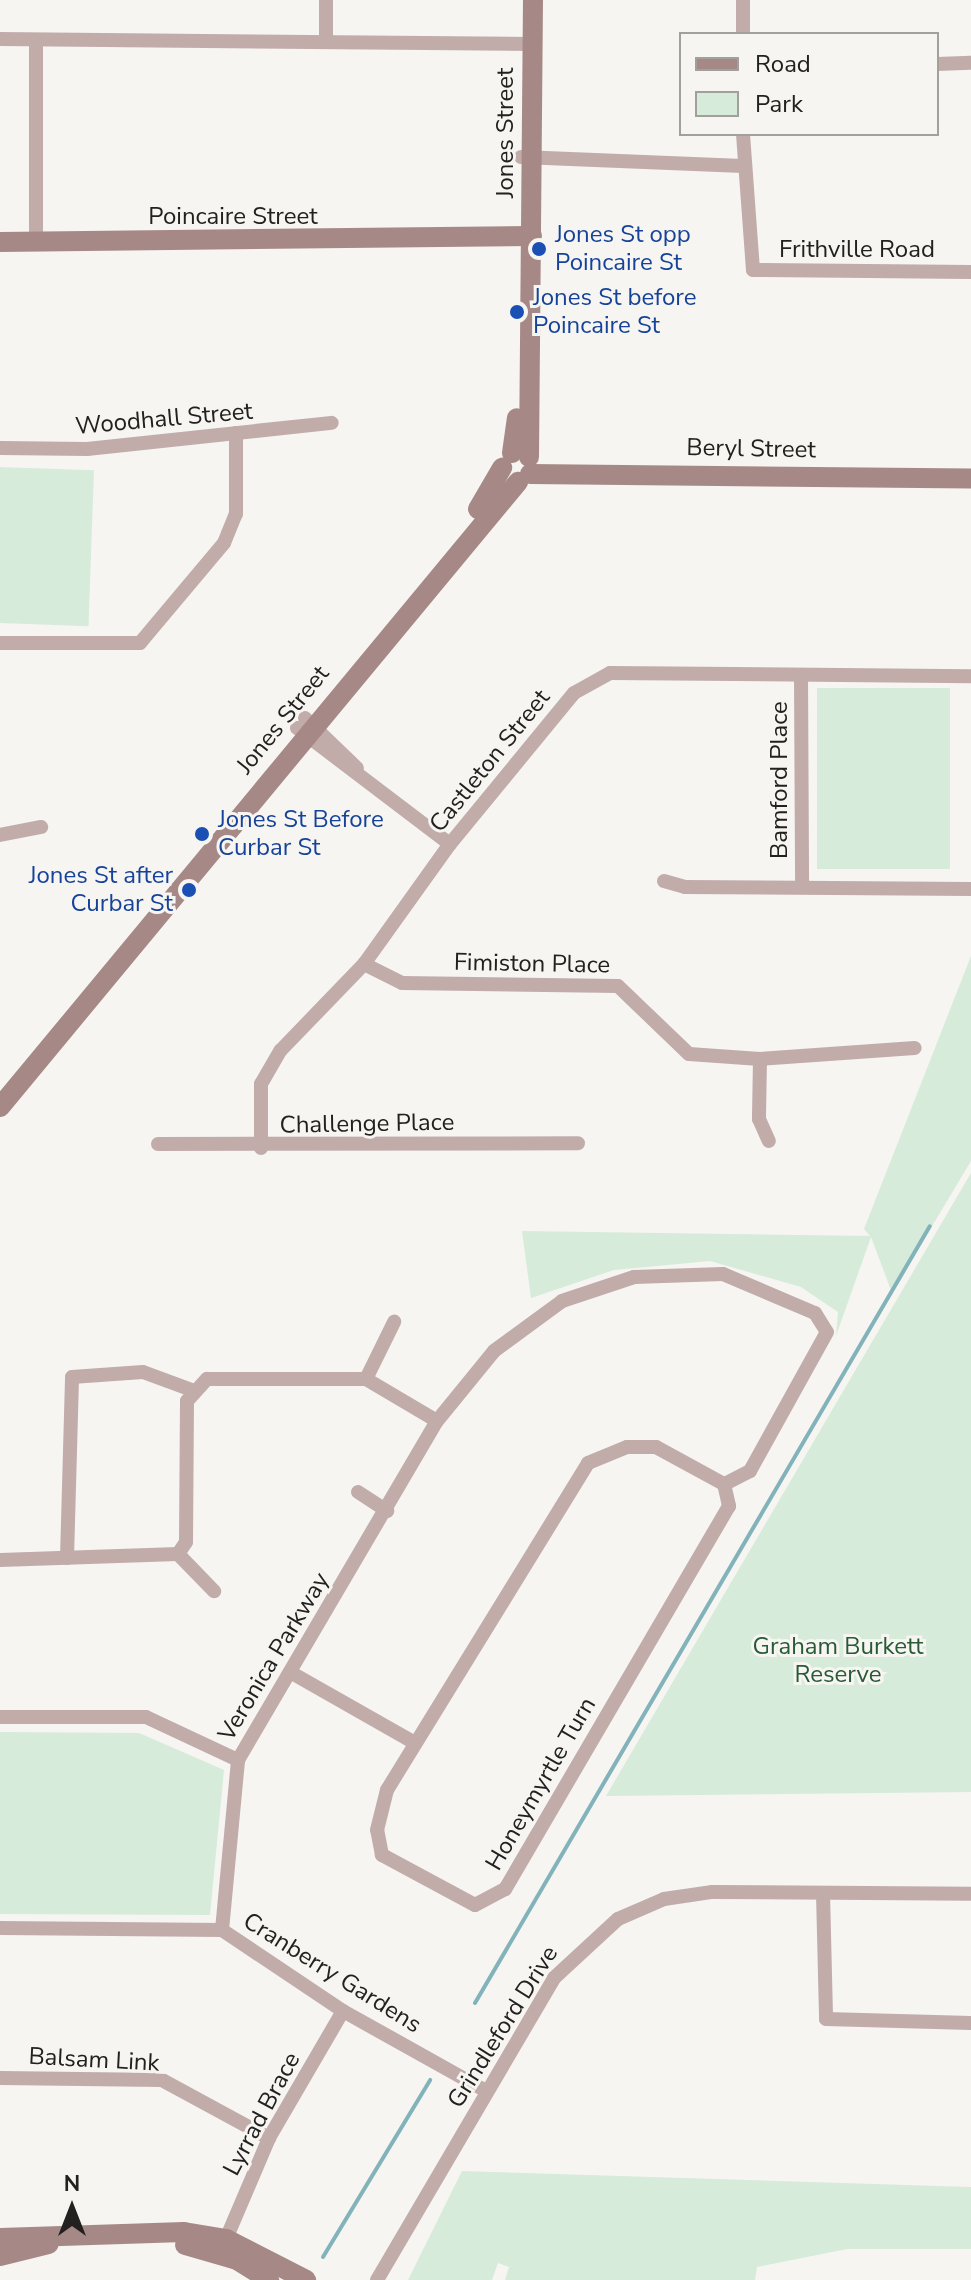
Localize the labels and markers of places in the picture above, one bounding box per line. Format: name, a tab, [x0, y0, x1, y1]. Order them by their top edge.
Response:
place label: Jones St opp Poincaire St	[555, 221, 691, 277]
marker: Jones St opp Poincaire St	[530, 240, 548, 258]
place label: Jones St before Poincaire St	[533, 284, 696, 340]
marker: Jones St before Poincaire St	[508, 303, 526, 321]
place label: Jones St Before Curbar St	[218, 806, 384, 862]
marker: Jones St Before Curbar St	[193, 825, 211, 843]
place label: Jones St after Curbar St	[29, 862, 173, 918]
marker: Jones St after Curbar St	[180, 881, 198, 899]

